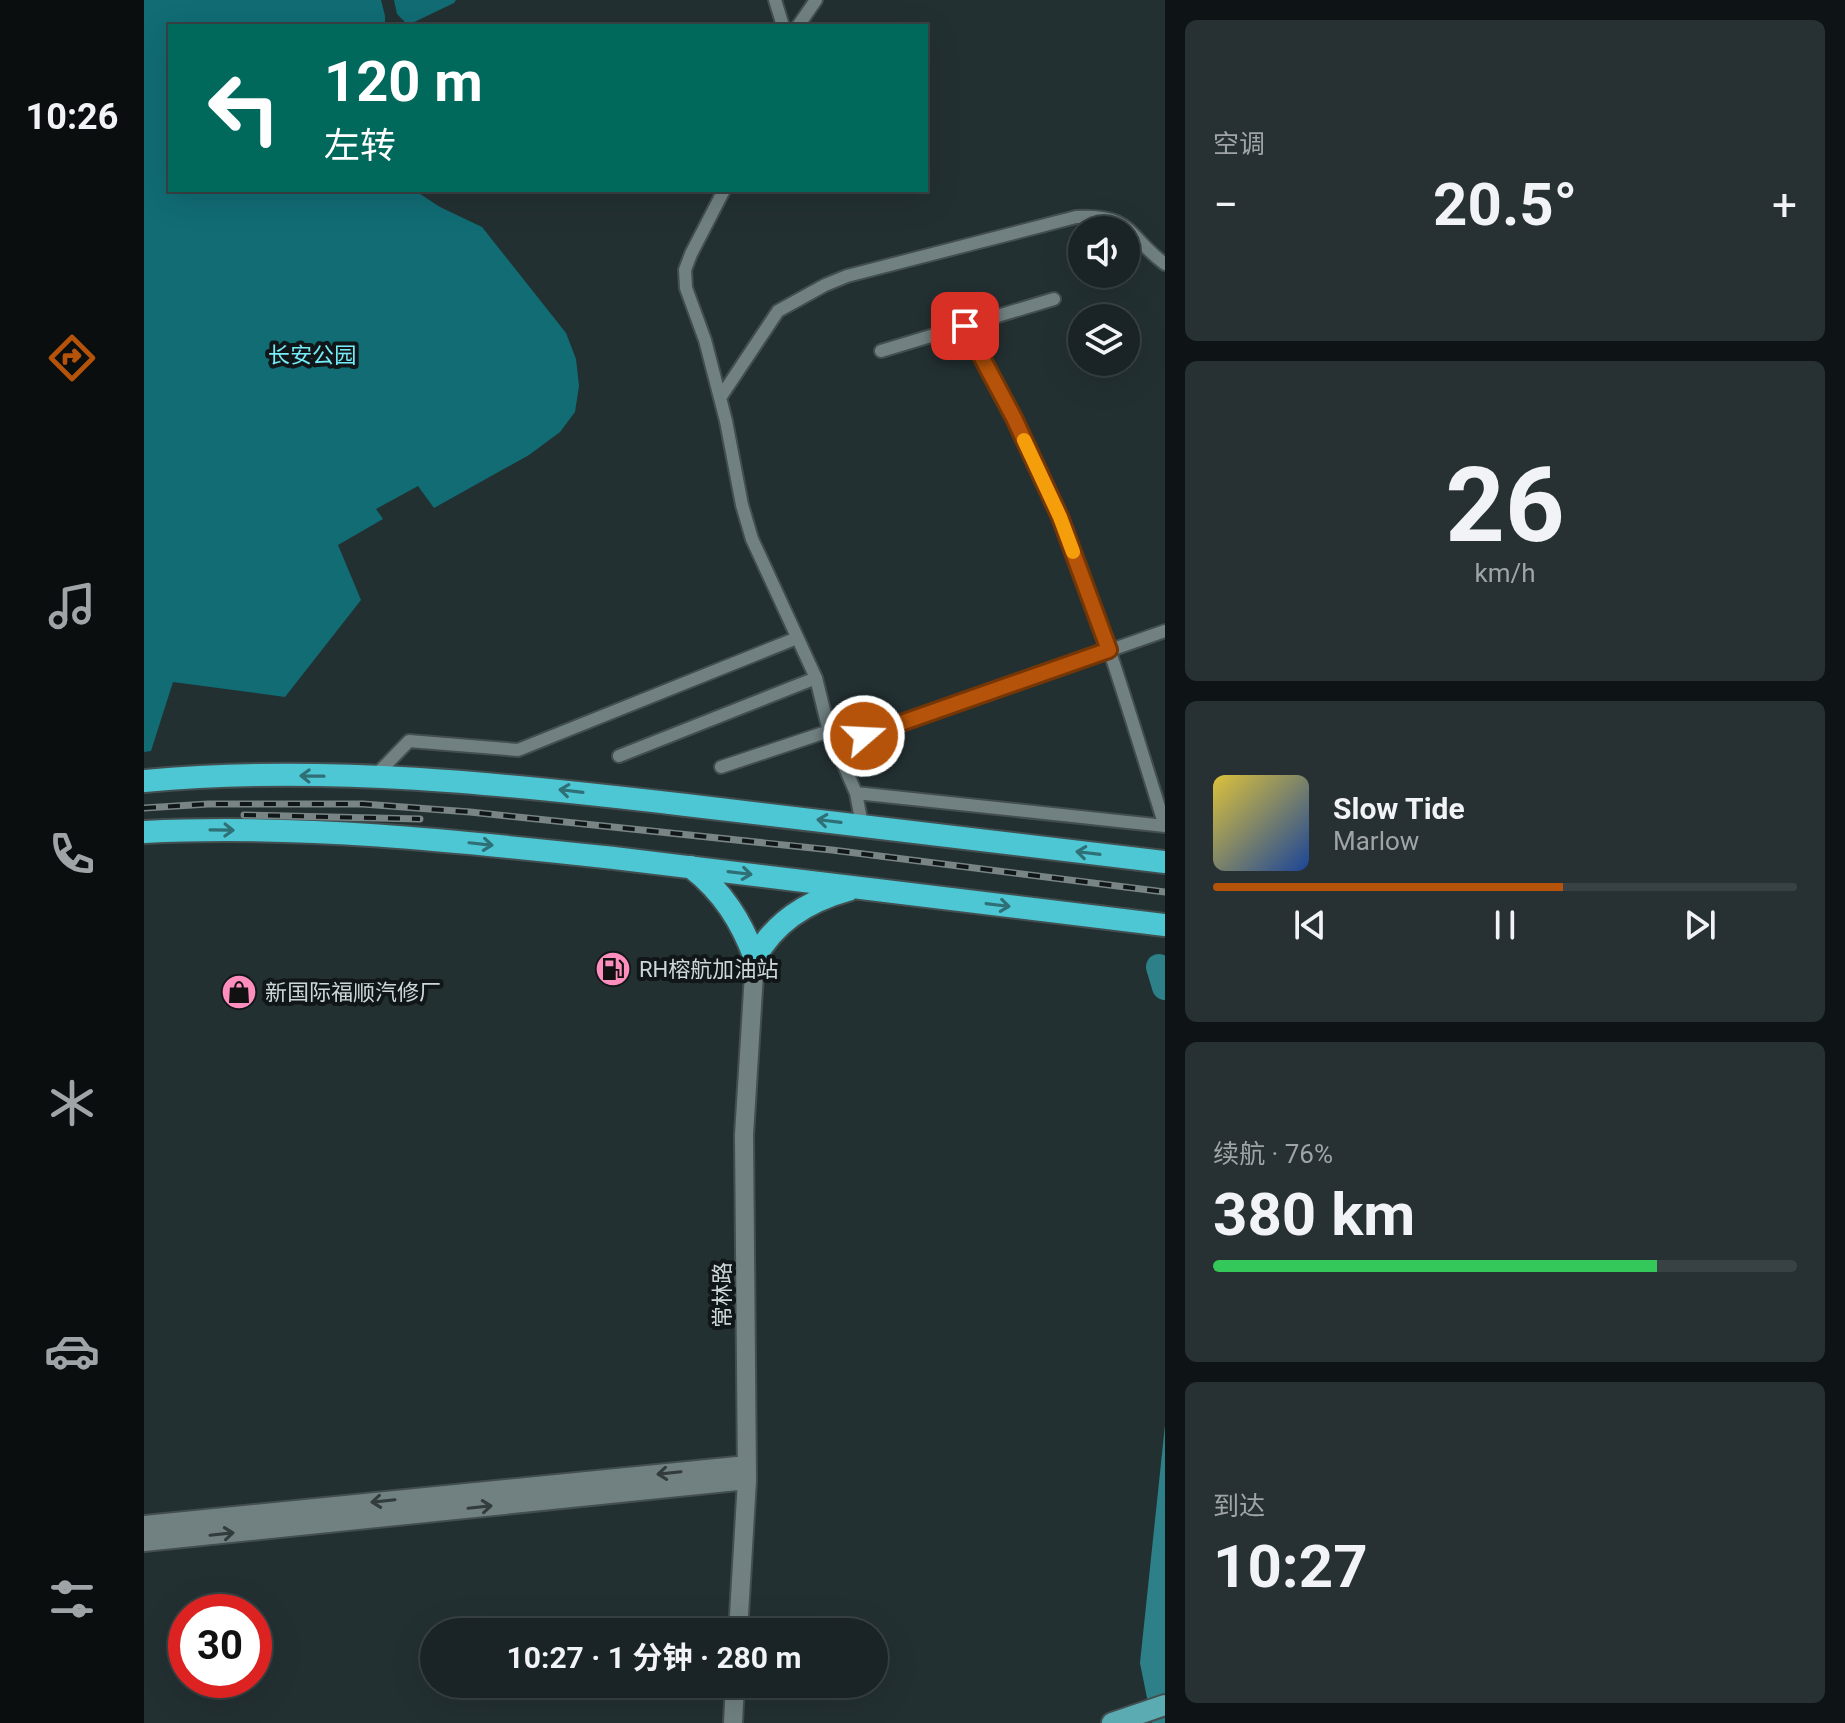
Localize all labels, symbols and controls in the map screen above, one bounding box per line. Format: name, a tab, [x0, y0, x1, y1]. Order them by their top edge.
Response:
text: 120 m	[324, 49, 483, 115]
icon: left	[192, 56, 296, 160]
text: 10:26	[26, 96, 118, 138]
text: 左转	[324, 125, 396, 167]
text: 空调	[1213, 129, 1265, 159]
text: 20.5°	[1433, 169, 1577, 240]
text: −	[1213, 179, 1238, 231]
text: +	[1772, 179, 1797, 231]
map controls	[1068, 216, 1140, 376]
button: sound	[1068, 216, 1140, 288]
pin	[931, 292, 999, 360]
icon: arrive	[943, 304, 987, 348]
button: layers	[1068, 304, 1140, 376]
icon: directions	[44, 330, 100, 386]
park label: 长安公园	[268, 343, 356, 368]
text: 26	[1445, 445, 1565, 566]
text: km/h	[1474, 558, 1536, 588]
icon: music	[44, 578, 100, 634]
position arrow	[822, 694, 906, 778]
one-way arrow	[299, 768, 326, 783]
one-way arrow	[558, 784, 585, 799]
text: Slow Tide	[1333, 791, 1465, 826]
one-way arrow	[817, 814, 843, 829]
one-way arrow	[208, 822, 235, 837]
icon: phone	[44, 826, 100, 882]
text: Marlow	[1333, 826, 1419, 856]
one-way arrow	[467, 836, 494, 851]
one-way arrow	[1075, 845, 1101, 860]
one-way arrow	[727, 866, 752, 881]
one-way arrow	[985, 898, 1010, 913]
icon: previous	[1288, 903, 1332, 947]
icon: pause	[1483, 903, 1527, 947]
icon: next	[1678, 903, 1722, 947]
fuel station icon: RH榕航加油站	[594, 950, 632, 988]
place label: RH榕航加油站	[639, 957, 778, 982]
shop icon: 新国际福顺汽修厂	[220, 973, 258, 1011]
place label: 新国际福顺汽修厂	[265, 980, 441, 1005]
icon: climate	[44, 1075, 100, 1131]
text: 续航 · 76%	[1213, 1139, 1333, 1169]
text: 380 km	[1213, 1179, 1415, 1250]
street label: 常林路	[710, 1262, 735, 1328]
icon: car	[44, 1323, 100, 1379]
one-way arrow	[656, 1465, 683, 1480]
text: 到达	[1213, 1491, 1265, 1521]
one-way arrow	[370, 1494, 396, 1509]
one-way arrow	[466, 1500, 493, 1515]
one-way arrow	[208, 1526, 235, 1541]
text: 10:27	[1213, 1531, 1368, 1602]
icon: filters	[44, 1571, 100, 1627]
speed limit sign: 30	[168, 1594, 272, 1698]
text: 10:27 · 1 分钟 · 280 m	[507, 1640, 801, 1675]

